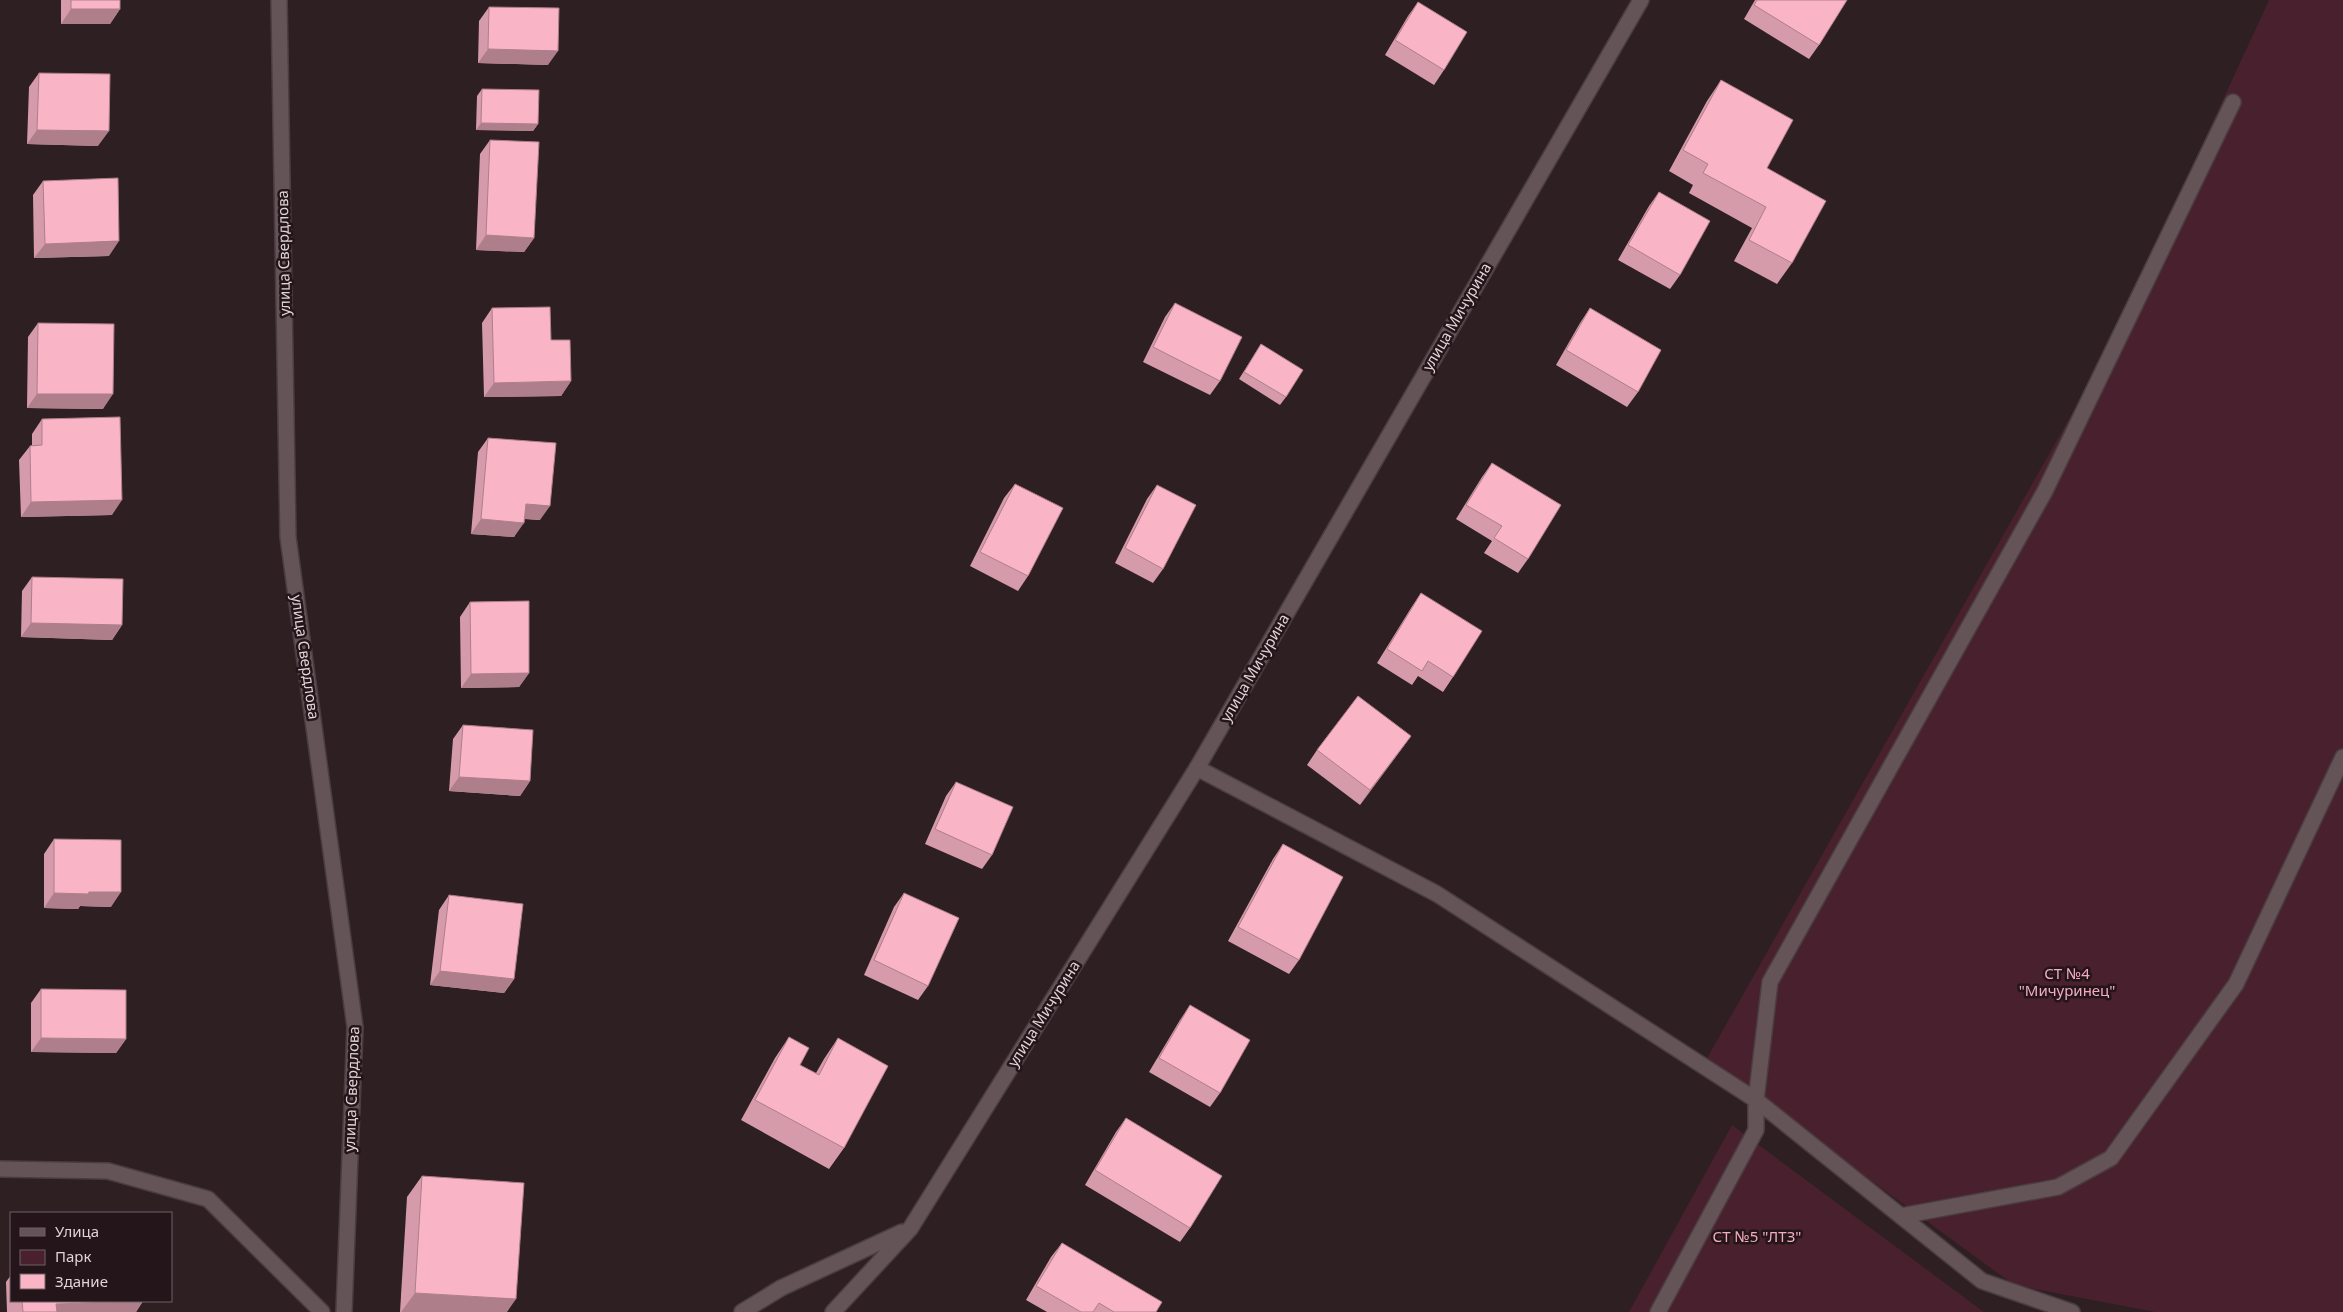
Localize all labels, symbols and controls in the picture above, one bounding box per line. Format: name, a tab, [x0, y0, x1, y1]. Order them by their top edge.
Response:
street label: улица Свердлова	[272, 190, 294, 316]
street label: улица Мичурина	[1417, 259, 1495, 374]
street label: улица Свердлова	[287, 593, 325, 721]
street label: улица Мичурина	[1215, 610, 1293, 725]
street label: улица Мичурина	[1002, 957, 1084, 1070]
park label: СТ №4 "Мичуринец"	[2019, 963, 2115, 1000]
street label: улица Свердлова	[339, 1026, 363, 1152]
legend	[10, 1212, 172, 1302]
text: Улица	[55, 1221, 99, 1241]
park label: СТ №5 "ЛТЗ"	[1713, 1226, 1801, 1246]
text: Парк	[55, 1246, 91, 1266]
text: Здание	[55, 1271, 108, 1291]

